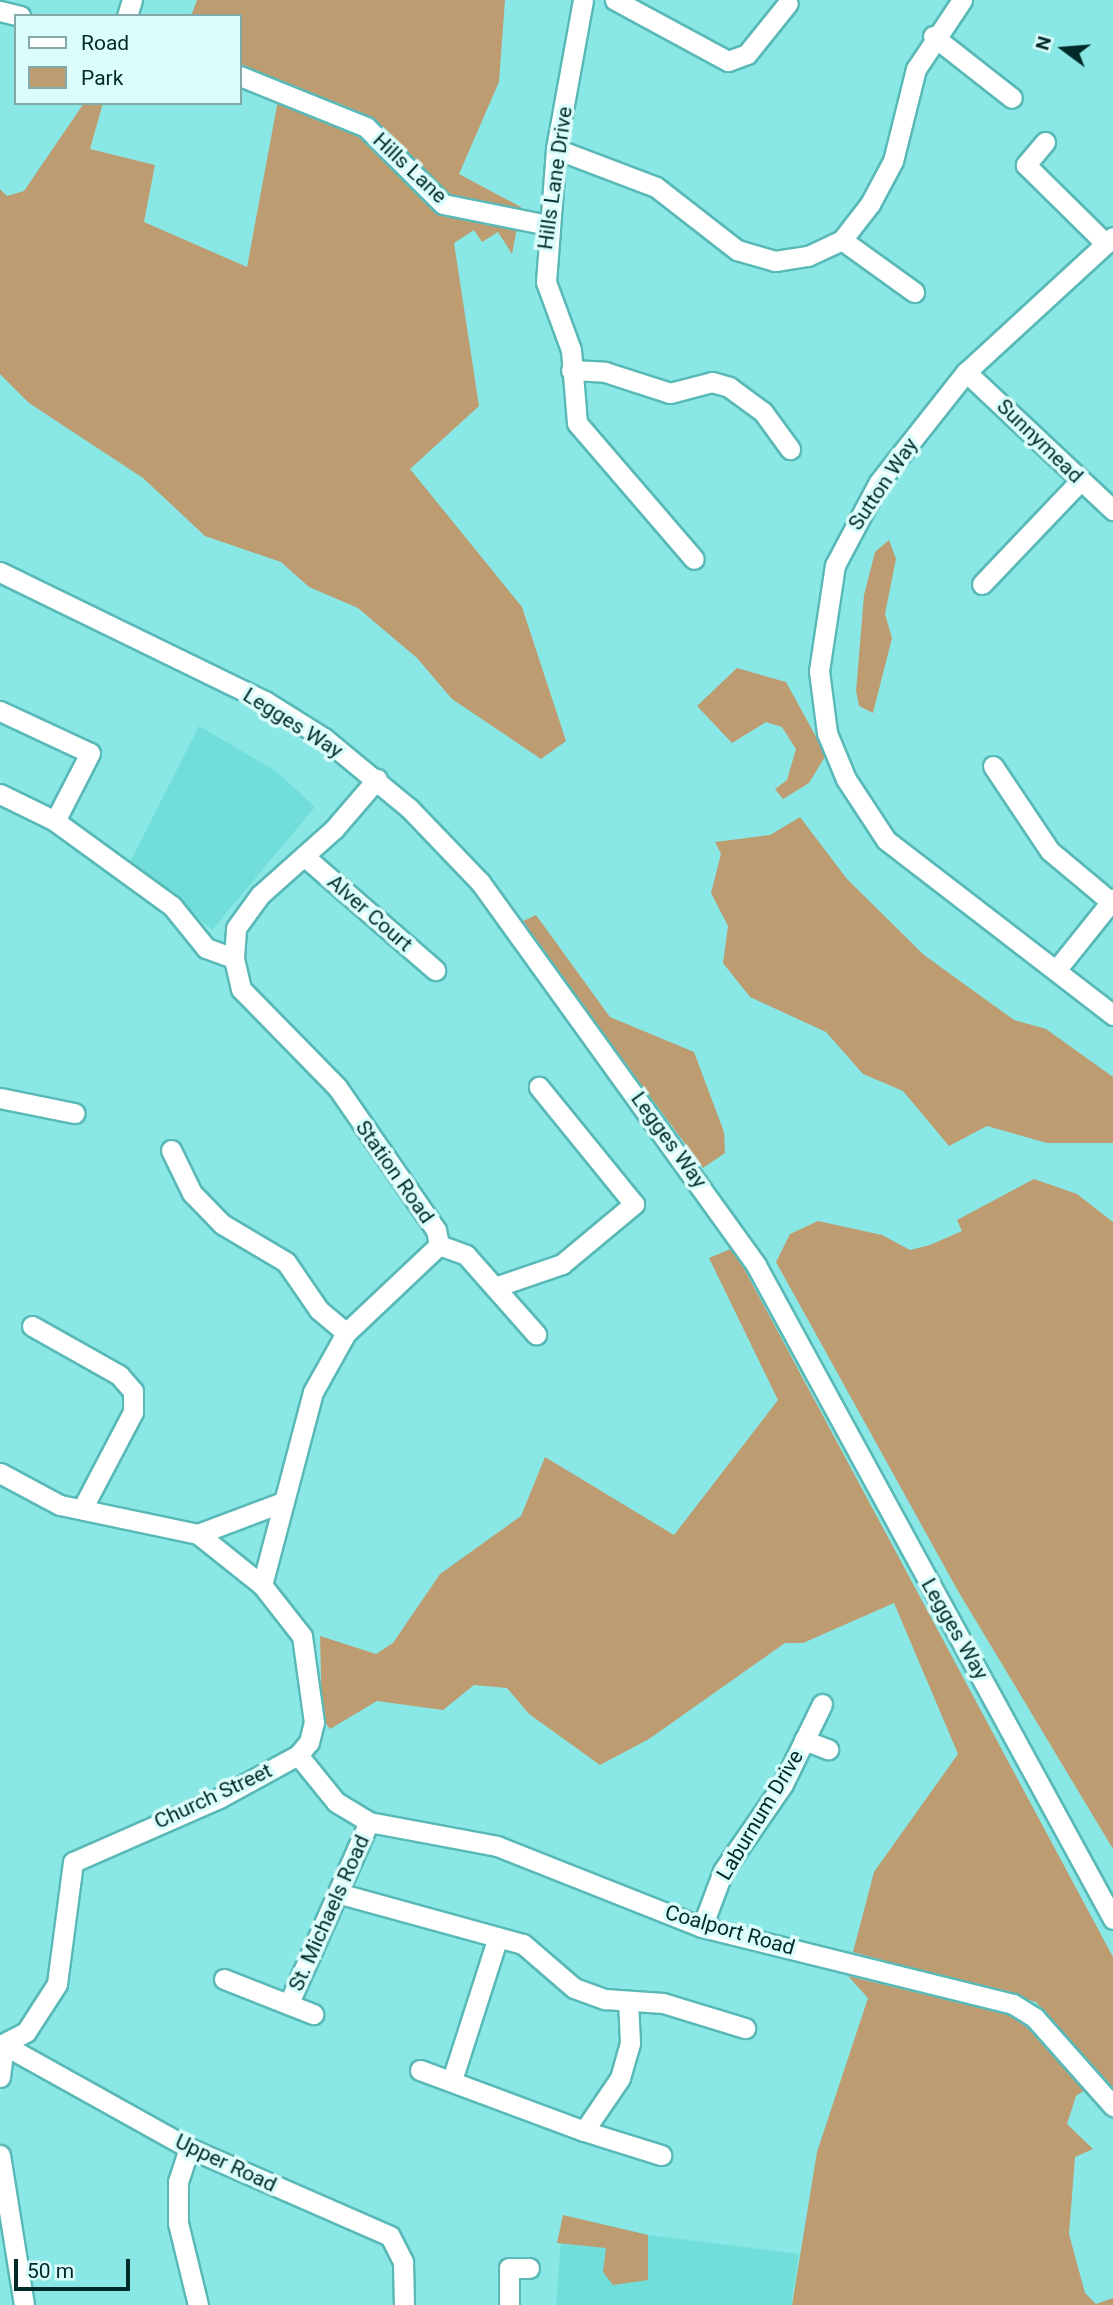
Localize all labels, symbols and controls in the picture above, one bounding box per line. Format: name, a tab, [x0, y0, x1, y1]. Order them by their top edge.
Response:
legend	[14, 14, 242, 105]
north arrow	[1029, 14, 1099, 84]
text: Road	[81, 31, 129, 55]
text: N	[1030, 33, 1056, 53]
text: Park	[81, 66, 123, 90]
street label: Hills Lane Drive	[532, 105, 578, 251]
street label: Hills Lane	[368, 127, 452, 209]
street label: Sunnymead	[992, 394, 1088, 488]
street label: Sutton Way	[843, 433, 923, 535]
street label: Legges Way	[239, 682, 347, 764]
street label: Alver Court	[322, 869, 418, 957]
street label: Legges Way	[626, 1087, 712, 1193]
street label: Station Road	[350, 1116, 440, 1228]
street label: Legges Way	[916, 1574, 994, 1684]
street label: Laburnum Drive	[711, 1745, 809, 1885]
street label: Church Street	[150, 1758, 276, 1834]
street label: St. Michaels Road	[283, 1831, 375, 1995]
street label: Coalport Road	[662, 1899, 798, 1961]
street label: Upper Road	[171, 2129, 281, 2197]
scale bar	[18, 2246, 133, 2290]
text: 50 m	[27, 2259, 74, 2283]

